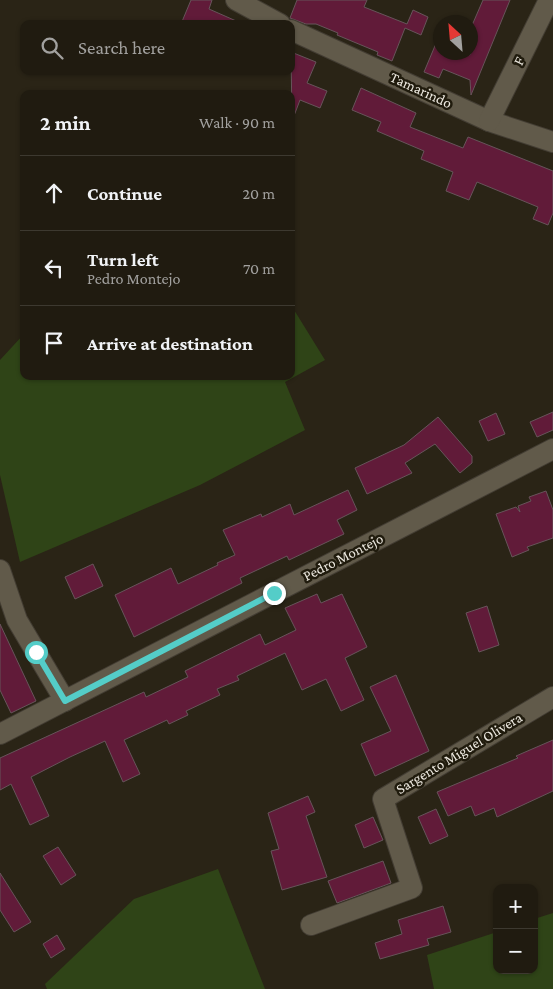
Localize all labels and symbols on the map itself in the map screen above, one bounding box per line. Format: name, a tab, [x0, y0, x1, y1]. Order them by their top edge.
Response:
north arrow	[433, 15, 478, 60]
street label: F	[510, 54, 528, 68]
street label: Tamarindo	[388, 69, 454, 111]
street label: Pedro Montejo	[300, 530, 386, 585]
route end	[263, 582, 286, 605]
route start	[25, 641, 48, 664]
street label: Sargento Miguel Olivera	[393, 709, 525, 798]

